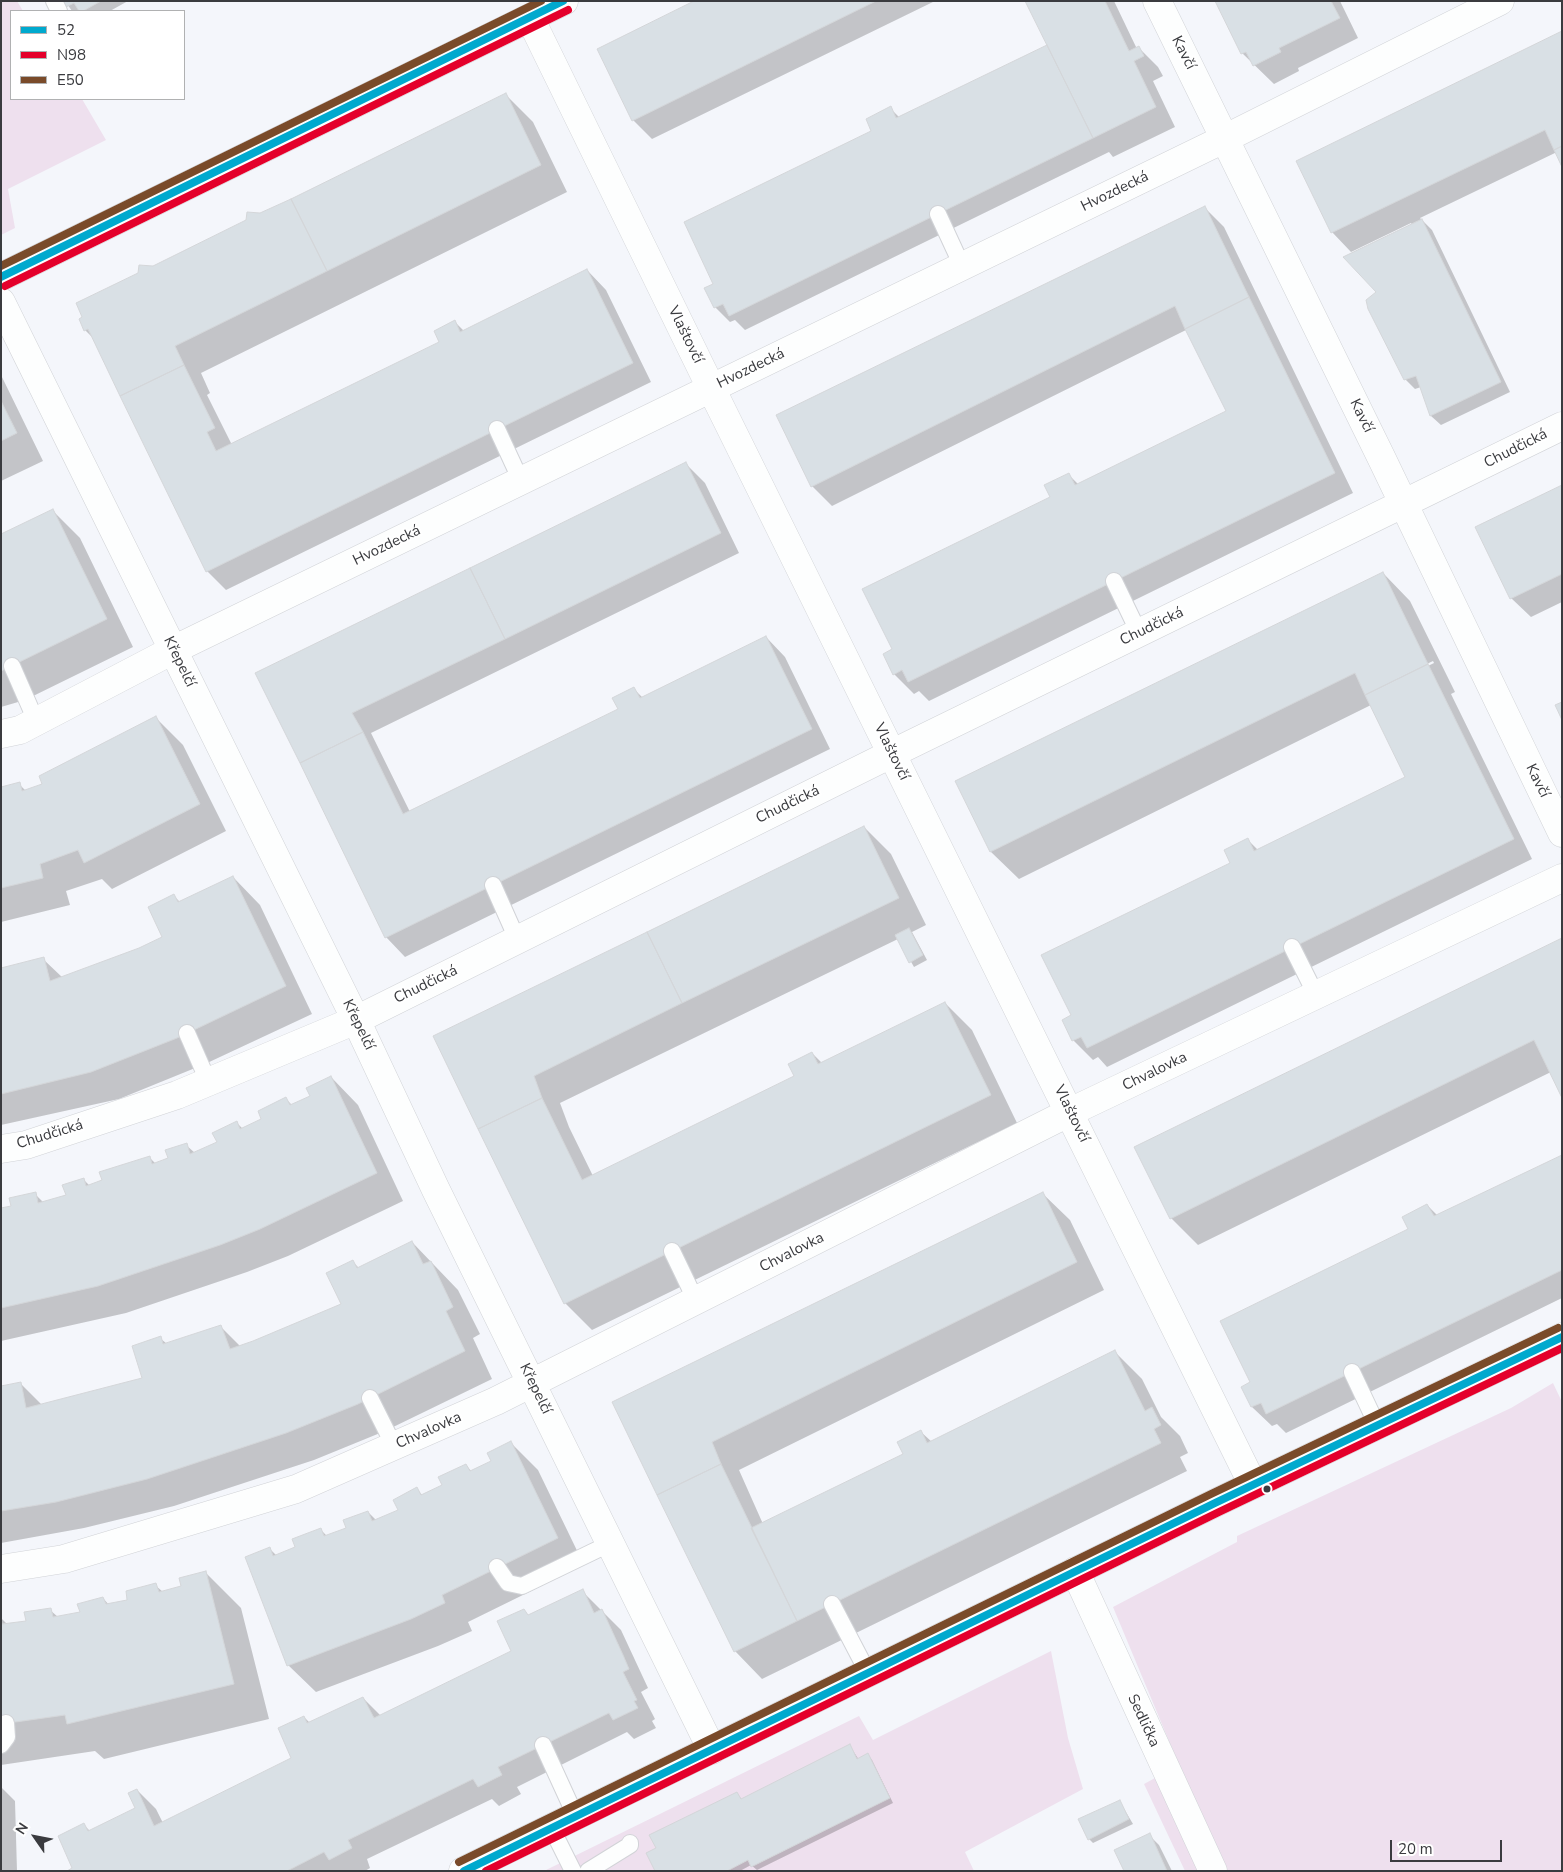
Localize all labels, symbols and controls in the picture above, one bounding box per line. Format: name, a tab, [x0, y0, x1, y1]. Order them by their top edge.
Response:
legend	[10, 10, 185, 100]
text: 52	[57, 20, 75, 40]
street label: Kavčí	[1167, 33, 1199, 73]
text: N98	[57, 45, 86, 65]
text: E50	[57, 70, 84, 90]
street label: Hvozdecká	[1078, 168, 1152, 216]
street label: Vlaštovčí	[663, 304, 707, 366]
street label: Hvozdecká	[714, 345, 788, 393]
street label: Kavčí	[1345, 396, 1377, 436]
street label: Chudčická	[1481, 425, 1551, 473]
street label: Hvozdecká	[350, 522, 424, 570]
street label: Chudčická	[1117, 604, 1187, 650]
street label: Křepelčí	[159, 634, 199, 690]
street label: Vlaštovčí	[869, 721, 913, 783]
street label: Kavčí	[1521, 761, 1553, 801]
street label: Chudčická	[753, 782, 823, 828]
street label: Chudčická	[391, 962, 461, 1008]
street label: Křepelčí	[338, 997, 378, 1053]
street label: Chvalovka	[1120, 1049, 1190, 1095]
street label: Vlaštovčí	[1049, 1083, 1093, 1145]
street label: Chudčická	[15, 1116, 85, 1154]
street label: Chvalovka	[757, 1229, 827, 1277]
street label: Křepelčí	[515, 1361, 555, 1417]
street label: Chvalovka	[393, 1409, 465, 1453]
unlabelled marker	[1262, 1484, 1272, 1494]
street label: Sedlička	[1123, 1692, 1163, 1750]
north arrow	[10, 1812, 60, 1862]
text: N	[11, 1819, 33, 1838]
scale bar	[1393, 1830, 1506, 1862]
text: 20 m	[1398, 1839, 1433, 1859]

